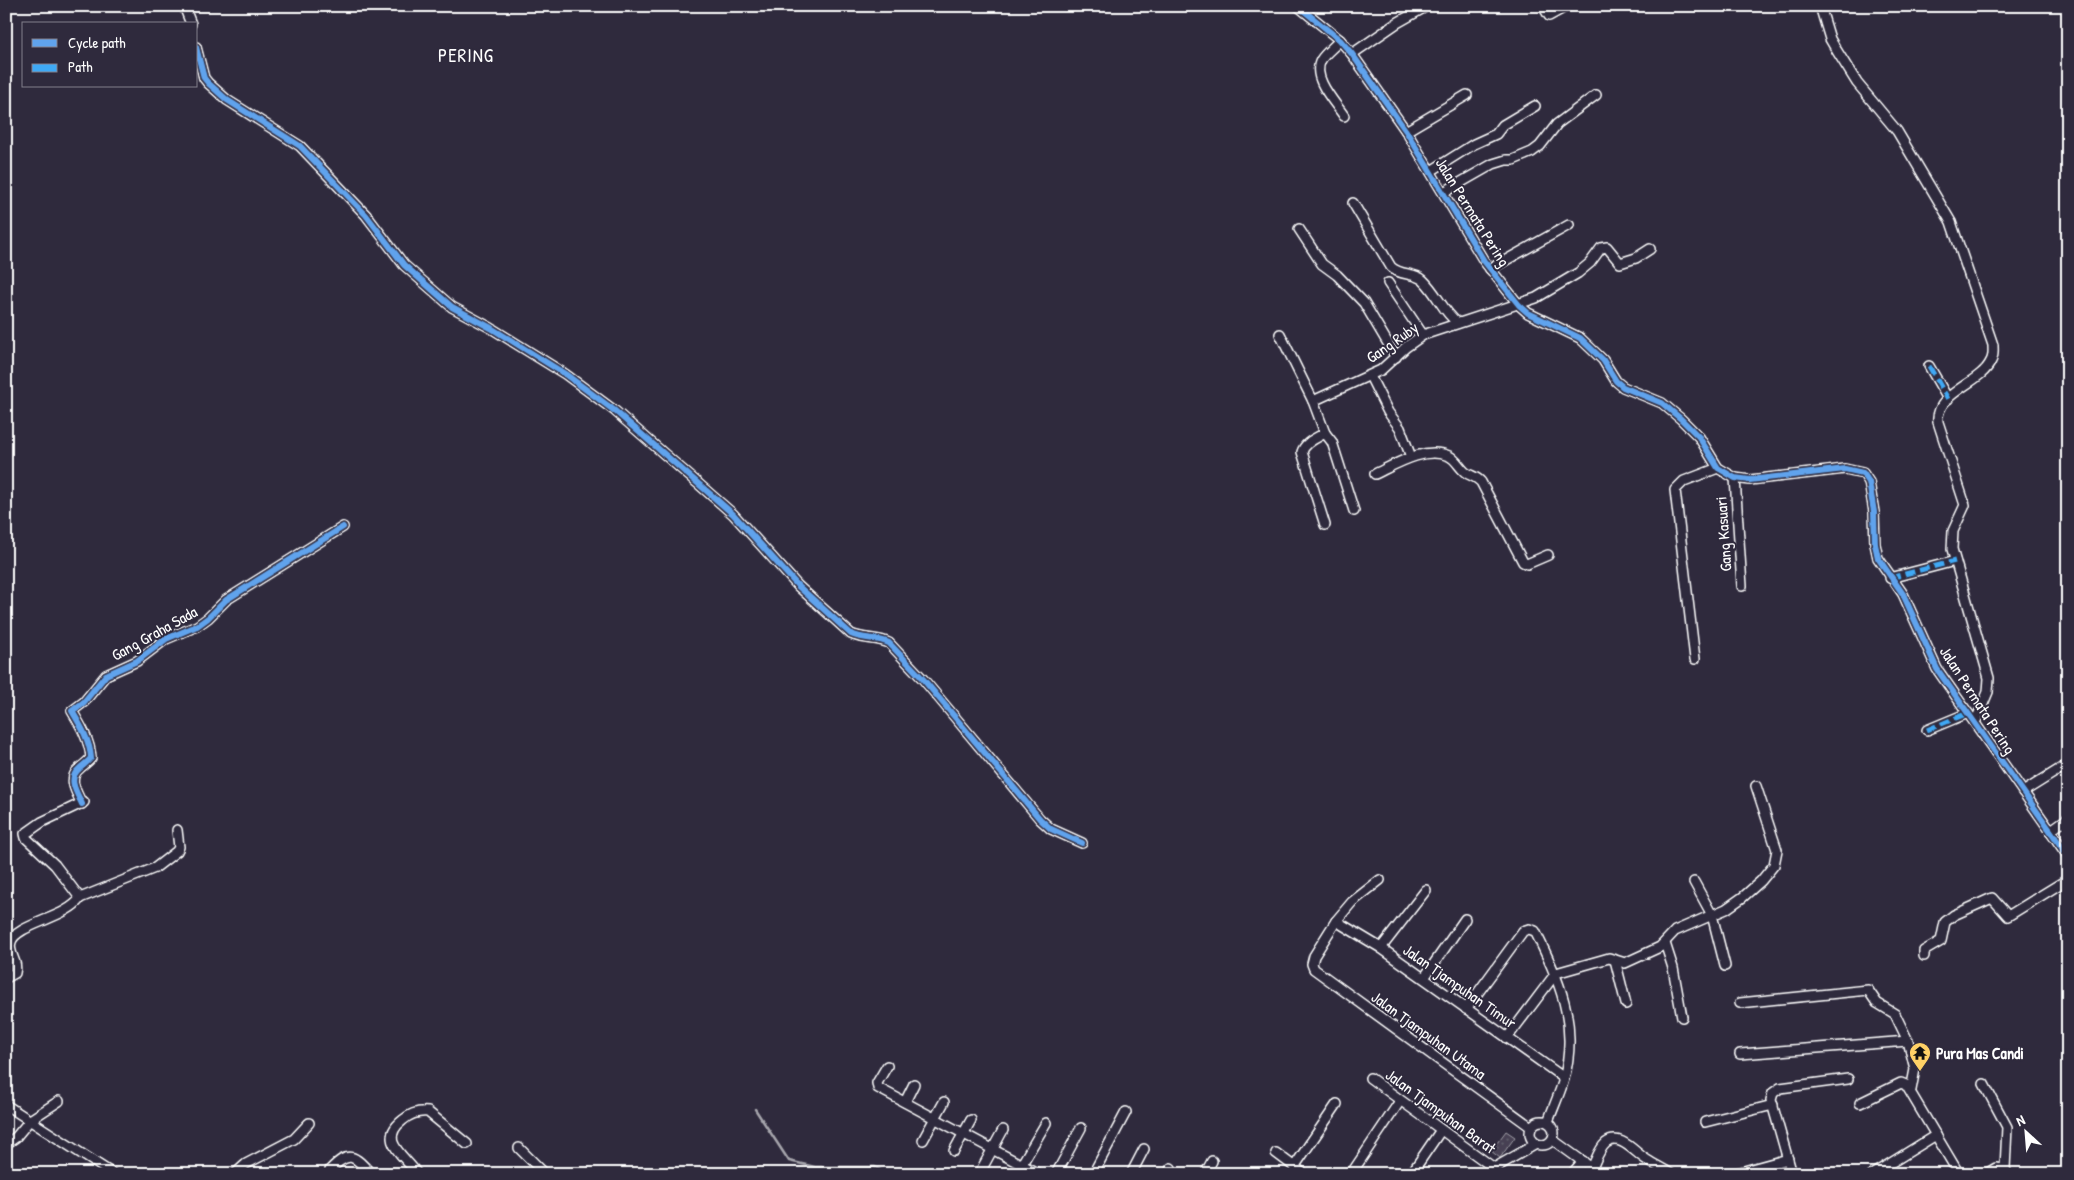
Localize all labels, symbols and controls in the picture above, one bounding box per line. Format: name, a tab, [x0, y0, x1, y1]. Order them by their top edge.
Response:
legend	[22, 22, 198, 88]
text: Cycle path	[68, 32, 126, 53]
district label: PERING	[438, 42, 494, 68]
text: Path	[68, 56, 93, 77]
street label: Jalan Permata Pering	[1431, 153, 1515, 271]
street label: Gang Ruby	[1362, 316, 1423, 368]
street label: Gang Kasuari	[1709, 496, 1737, 572]
street label: Gang Graha Sada	[107, 600, 201, 666]
street label: Jalan Permata Pering	[1935, 642, 2021, 758]
street label: Jalan Tjampuhan Timur	[1399, 939, 1521, 1033]
street label: Jalan Tjampuhan Utama	[1367, 986, 1491, 1084]
temple icon: Pura Mas Candi	[1908, 1041, 1932, 1072]
place label: Pura Mas Candi	[1936, 1042, 2024, 1064]
street label: Jalan Tjampuhan Barat	[1381, 1063, 1501, 1159]
north arrow	[2002, 1108, 2052, 1158]
text: N	[2013, 1109, 2028, 1130]

